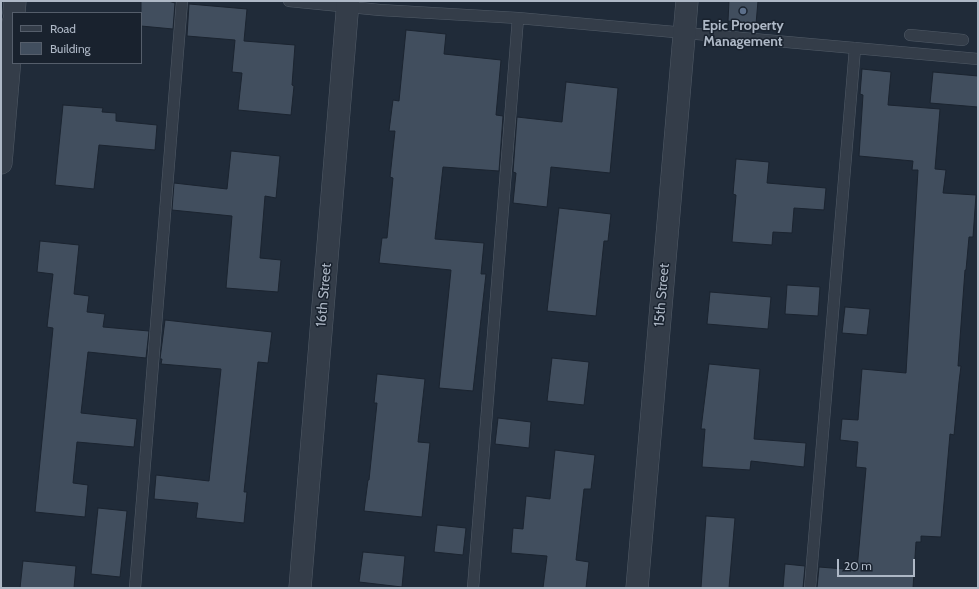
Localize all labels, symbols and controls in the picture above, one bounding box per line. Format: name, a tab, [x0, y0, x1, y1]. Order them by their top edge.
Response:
marker: Epic Property Management	[738, 6, 748, 16]
legend	[12, 12, 142, 64]
place label: Epic Property Management	[702, 18, 784, 50]
text: Road	[50, 21, 76, 36]
text: Building	[50, 41, 91, 56]
street label: 16th Street	[313, 262, 335, 328]
street label: 15th Street	[651, 263, 673, 327]
scale bar	[839, 551, 917, 577]
text: 20 m	[844, 558, 872, 573]

